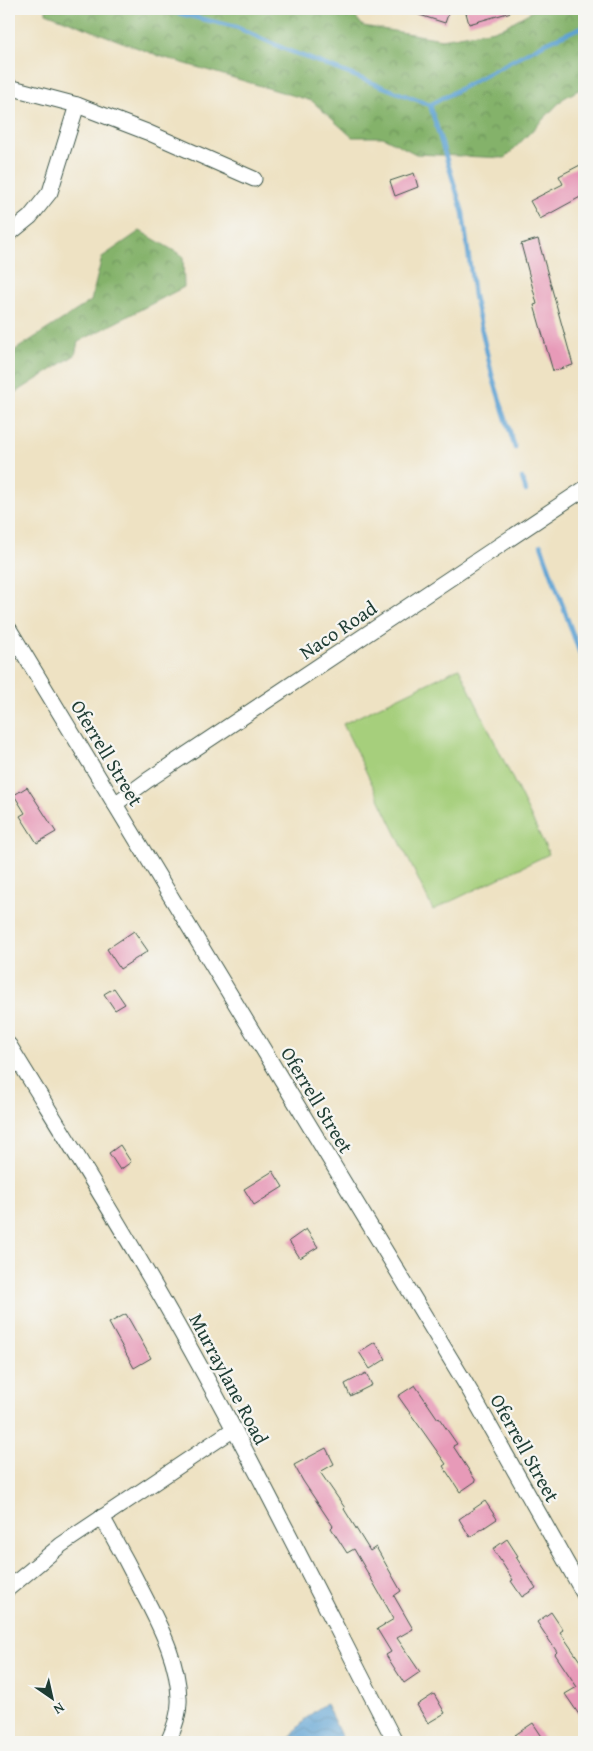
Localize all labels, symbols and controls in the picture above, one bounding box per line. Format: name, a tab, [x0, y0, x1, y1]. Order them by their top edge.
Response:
street label: Naco Road	[293, 593, 383, 666]
street label: Oferrell Street	[64, 694, 151, 812]
street label: Oferrell Street	[274, 1041, 361, 1159]
street label: Murraylane Road	[183, 1308, 276, 1450]
street label: Oferrell Street	[484, 1388, 567, 1507]
north arrow	[28, 1674, 78, 1724]
text: N	[49, 1698, 69, 1720]

